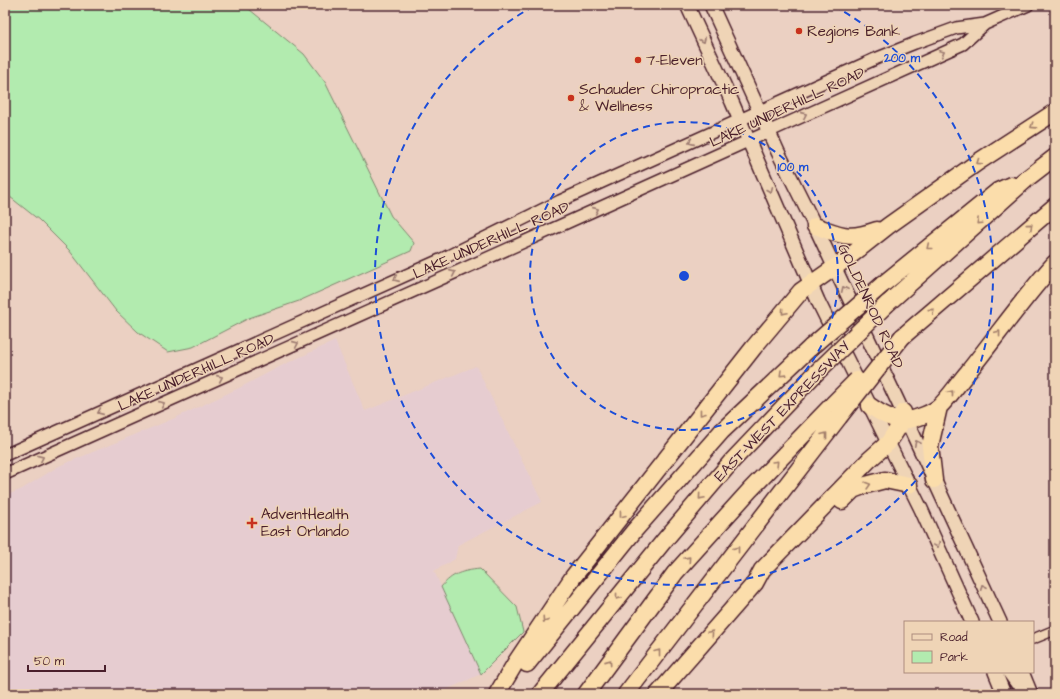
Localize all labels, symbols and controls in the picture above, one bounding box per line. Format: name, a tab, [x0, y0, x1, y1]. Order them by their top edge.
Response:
place label: Regions Bank	[807, 21, 900, 43]
marker: Regions Bank	[794, 26, 804, 36]
one-way arrow	[698, 36, 706, 44]
place label: 7-Eleven	[646, 50, 703, 71]
text: 200 m	[883, 50, 921, 67]
one-way arrow	[938, 50, 946, 58]
marker: 7-Eleven	[633, 55, 643, 65]
street label: LAKE UNDERHILL ROAD	[706, 62, 869, 153]
place label: Schauder Chiropractic & Wellness	[579, 79, 740, 117]
marker: Schauder Chiropractic & Wellness	[566, 93, 576, 103]
one-way arrow	[800, 112, 808, 120]
one-way arrow	[1030, 122, 1037, 129]
one-way arrow	[688, 137, 696, 145]
one-way arrow	[976, 157, 983, 165]
text: 100 m	[778, 159, 809, 176]
one-way arrow	[765, 186, 773, 193]
street label: LAKE UNDERHILL ROAD	[410, 196, 573, 284]
one-way arrow	[591, 207, 599, 215]
one-way arrow	[976, 217, 984, 224]
one-way arrow	[1026, 224, 1033, 231]
street label: GOLDENROD ROAD	[832, 240, 909, 372]
one-way arrow	[926, 242, 934, 249]
centre of rings	[677, 269, 691, 283]
one-way arrow	[448, 270, 456, 278]
one-way arrow	[392, 274, 400, 282]
one-way arrow	[841, 285, 849, 293]
one-way arrow	[781, 307, 788, 314]
one-way arrow	[927, 309, 935, 316]
street label: LAKE UNDERHILL ROAD	[115, 328, 278, 416]
one-way arrow	[993, 331, 1000, 338]
street label: EAST-WEST EXPRESSWAY	[709, 336, 855, 486]
one-way arrow	[291, 341, 299, 349]
one-way arrow	[779, 369, 787, 377]
one-way arrow	[217, 374, 224, 382]
one-way arrow	[946, 390, 953, 397]
one-way arrow	[157, 401, 165, 409]
one-way arrow	[97, 407, 105, 415]
one-way arrow	[700, 408, 707, 415]
one-way arrow	[820, 432, 827, 439]
one-way arrow	[914, 440, 922, 448]
one-way arrow	[36, 455, 44, 463]
one-way arrow	[771, 460, 778, 468]
one-way arrow	[864, 481, 871, 490]
one-way arrow	[699, 493, 706, 500]
place label: AdventHealth East Orlando	[261, 504, 350, 542]
one-way arrow	[620, 511, 627, 518]
marker: AdventHealth East Orlando	[246, 517, 258, 529]
one-way arrow	[932, 540, 940, 548]
one-way arrow	[733, 546, 740, 553]
one-way arrow	[683, 556, 691, 564]
one-way arrow	[980, 583, 988, 591]
one-way arrow	[616, 593, 623, 600]
one-way arrow	[542, 616, 550, 623]
legend	[904, 621, 1034, 673]
text: Road	[940, 629, 968, 646]
one-way arrow	[707, 630, 714, 638]
scale bar	[28, 647, 105, 673]
one-way arrow	[653, 649, 661, 656]
text: Park	[940, 649, 968, 666]
text: 50 m	[34, 653, 65, 670]
one-way arrow	[604, 660, 611, 667]

